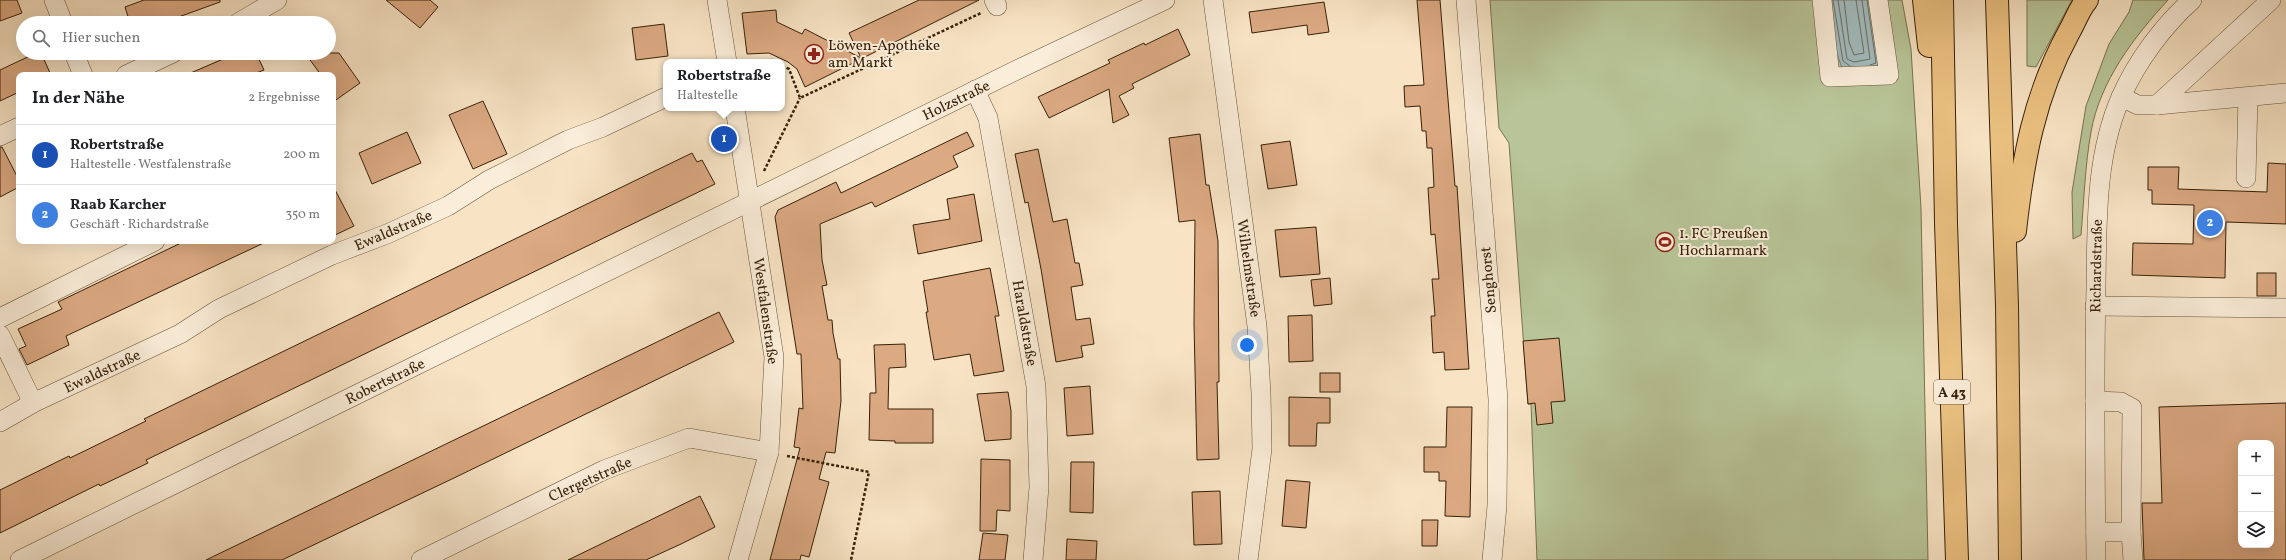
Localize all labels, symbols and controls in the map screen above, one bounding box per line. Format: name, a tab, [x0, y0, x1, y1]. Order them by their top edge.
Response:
search box	[16, 16, 336, 60]
icon: search	[30, 27, 52, 49]
text: Hier suchen	[62, 28, 140, 49]
place label: Löwen-Apotheke am Markt	[828, 36, 940, 74]
pharmacy icon: Löwen-Apotheke am Markt	[803, 43, 825, 65]
popup	[663, 59, 785, 111]
text: Robertstraße	[677, 66, 771, 87]
street label: Holzstraße	[919, 76, 994, 127]
text: In der Nähe	[32, 87, 125, 110]
text: Haltestelle	[677, 87, 738, 105]
text: 2 Ergebnisse	[248, 89, 320, 107]
pin: 1	[711, 124, 737, 154]
text: Robertstraße	[70, 135, 164, 156]
text: 1	[42, 146, 48, 164]
text: 200 m	[283, 146, 320, 164]
text: Haltestelle · Westfalenstraße	[70, 156, 231, 174]
text: Raab Karcher	[70, 195, 166, 216]
text: 2	[42, 206, 48, 224]
text: 350 m	[285, 206, 320, 224]
street label: Ewaldstraße	[351, 206, 436, 257]
pin: 2	[2197, 208, 2223, 238]
text: Geschäft · Richardstraße	[70, 216, 209, 234]
street label: Wilhelmstraße	[1230, 218, 1265, 319]
street label: Richardstraße	[2086, 219, 2109, 313]
place label: 1. FC Preußen Hochlarmark	[1679, 224, 1768, 262]
sports icon: 1. FC Preußen Hochlarmark	[1654, 231, 1676, 253]
street label: Senghorst	[1476, 246, 1503, 314]
street label: Westfalenstraße	[747, 257, 782, 366]
street label: Haraldstraße	[1006, 279, 1041, 368]
your location	[1237, 335, 1257, 355]
street label: Ewaldstraße	[61, 345, 144, 399]
street label: Robertstraße	[342, 354, 429, 411]
road number: A 43	[1934, 380, 1970, 404]
map controls	[2238, 440, 2274, 548]
button: +	[2238, 440, 2274, 476]
street label: Clergetstraße	[546, 453, 636, 508]
button: −	[2238, 476, 2274, 512]
button: layers	[2238, 512, 2274, 548]

